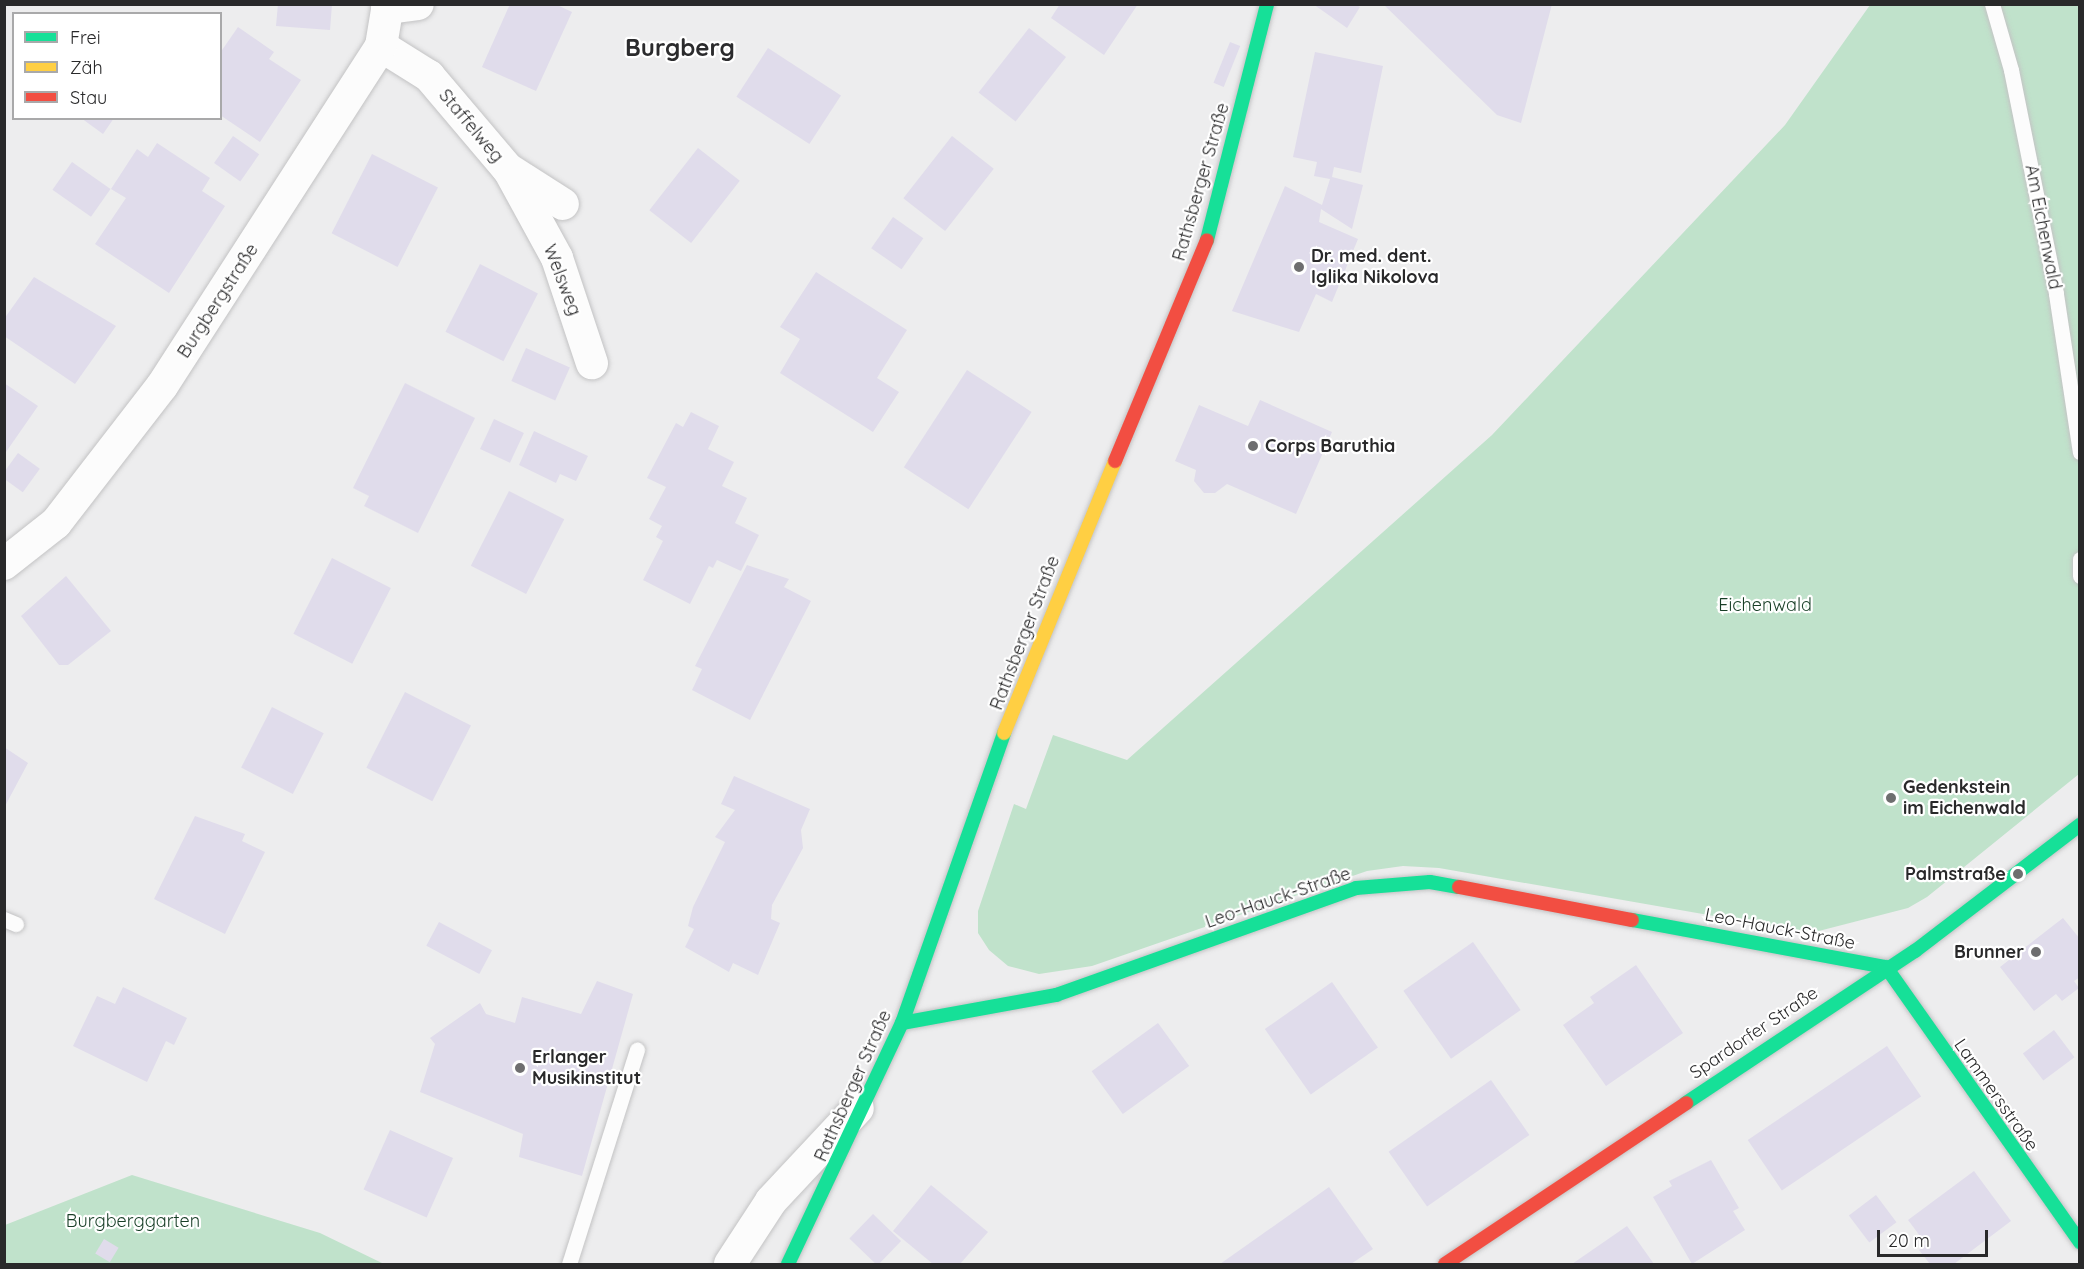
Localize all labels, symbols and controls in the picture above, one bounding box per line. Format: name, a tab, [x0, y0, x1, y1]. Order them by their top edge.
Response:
legend	[12, 12, 222, 120]
text: Frei	[70, 26, 101, 49]
district label: Burgberg	[625, 34, 735, 62]
text: Zäh	[70, 56, 103, 79]
street label: Staffelweg	[434, 85, 508, 167]
text: Stau	[70, 86, 107, 109]
street label: Rathsberger Straße	[1168, 101, 1234, 263]
street label: Am Eichenwald	[2020, 163, 2066, 291]
street label: Burgbergstraße	[173, 240, 263, 362]
street label: Welsweg	[539, 241, 585, 319]
place label: Dr. med. dent. Iglika Nikolova	[1311, 246, 1439, 288]
marker: Dr. med. dent. Iglika Nikolova	[1292, 260, 1306, 274]
place label: Corps Baruthia	[1265, 435, 1395, 457]
marker: Corps Baruthia	[1246, 439, 1260, 453]
street label: Rathsberger Straße	[986, 553, 1064, 713]
park label: Eichenwald	[1718, 594, 1812, 616]
place label: Gedenkstein im Eichenwald	[1903, 777, 2026, 820]
marker: Gedenkstein im Eichenwald	[1884, 791, 1898, 805]
street label: Leo-Hauck-Straße	[1202, 863, 1354, 933]
place label: Palmstraße	[1905, 863, 2006, 885]
marker: Palmstraße	[2011, 867, 2025, 881]
street label: Leo-Hauck-Straße	[1703, 904, 1857, 954]
place label: Brunner	[1954, 941, 2024, 963]
marker: Brunner	[2029, 945, 2043, 959]
street label: Spardorfer Straße	[1686, 982, 1822, 1084]
street label: Rathsberger Straße	[810, 1007, 896, 1165]
street label: Lammersstraße	[1949, 1035, 2043, 1155]
place label: Erlanger Musikinstitut	[532, 1047, 641, 1090]
marker: Erlanger Musikinstitut	[513, 1061, 527, 1075]
park label: Burgberggarten	[66, 1210, 200, 1232]
scale bar	[1880, 1218, 1991, 1256]
text: 20 m	[1888, 1229, 1930, 1252]

